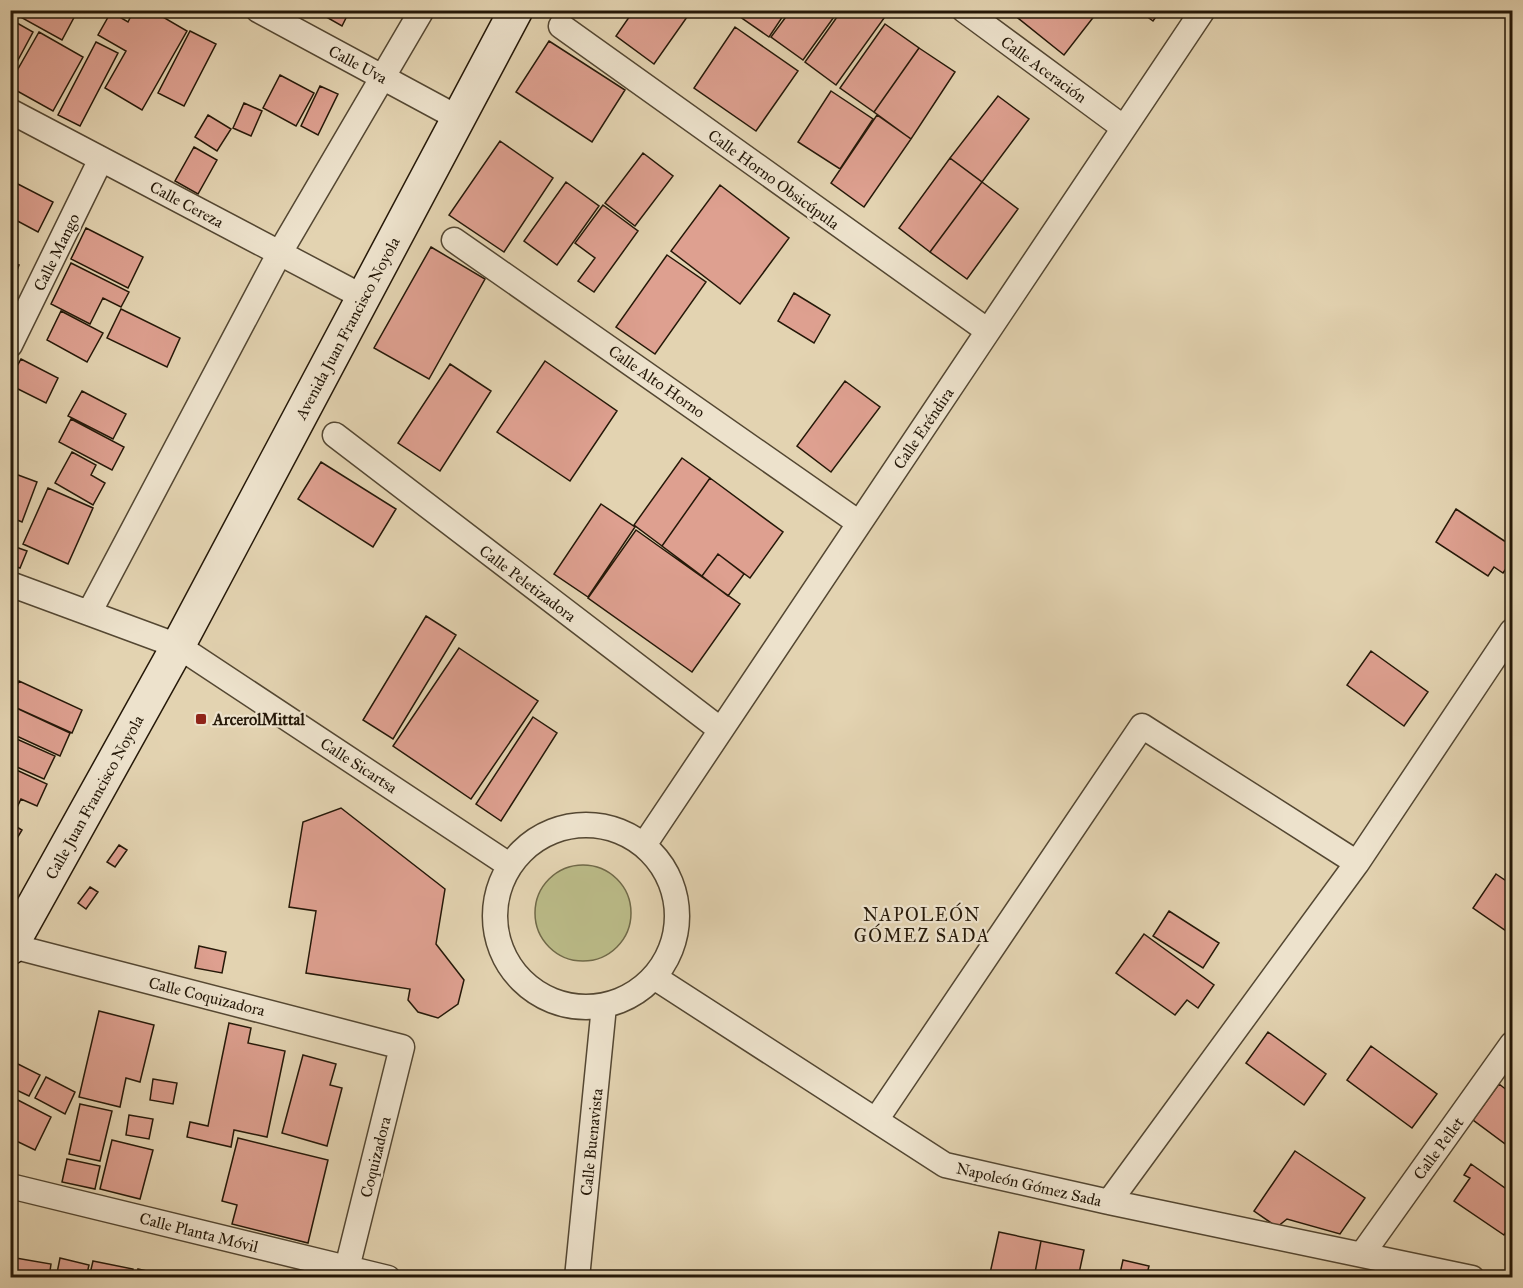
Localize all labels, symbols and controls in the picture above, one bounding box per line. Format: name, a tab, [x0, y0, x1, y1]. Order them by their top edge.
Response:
street label: Calle Aceración	[997, 32, 1090, 107]
street label: Calle Uva	[325, 41, 390, 88]
street label: Calle Horno Obsicúpula	[704, 125, 843, 234]
street label: Calle Cereza	[147, 177, 227, 232]
street label: Calle Mango	[30, 210, 84, 295]
street label: Avenida Juan Francisco Noyola	[291, 234, 405, 424]
street label: Calle Alto Horno	[605, 341, 709, 422]
street label: Calle Eréndira	[889, 384, 958, 473]
street label: Calle Peletizadora	[476, 541, 580, 626]
place label: ArcerolMittal	[212, 710, 305, 729]
street label: Calle Juan Francisco Noyola	[41, 712, 148, 883]
marker: ArcerolMittal	[194, 712, 208, 726]
street label: Calle Sicartsa	[317, 734, 401, 797]
district label: NAPOLEÓN GÓMEZ SADA	[854, 902, 990, 947]
street label: Calle Coquizadora	[147, 973, 267, 1021]
street label: Calle Buenavista	[576, 1087, 607, 1197]
street label: Calle Pellet	[1409, 1113, 1468, 1183]
street label: Coquizadora	[356, 1114, 396, 1200]
street label: Napoleón Gómez Sada	[954, 1158, 1104, 1211]
street label: Calle Planta Móvil	[137, 1209, 261, 1257]

